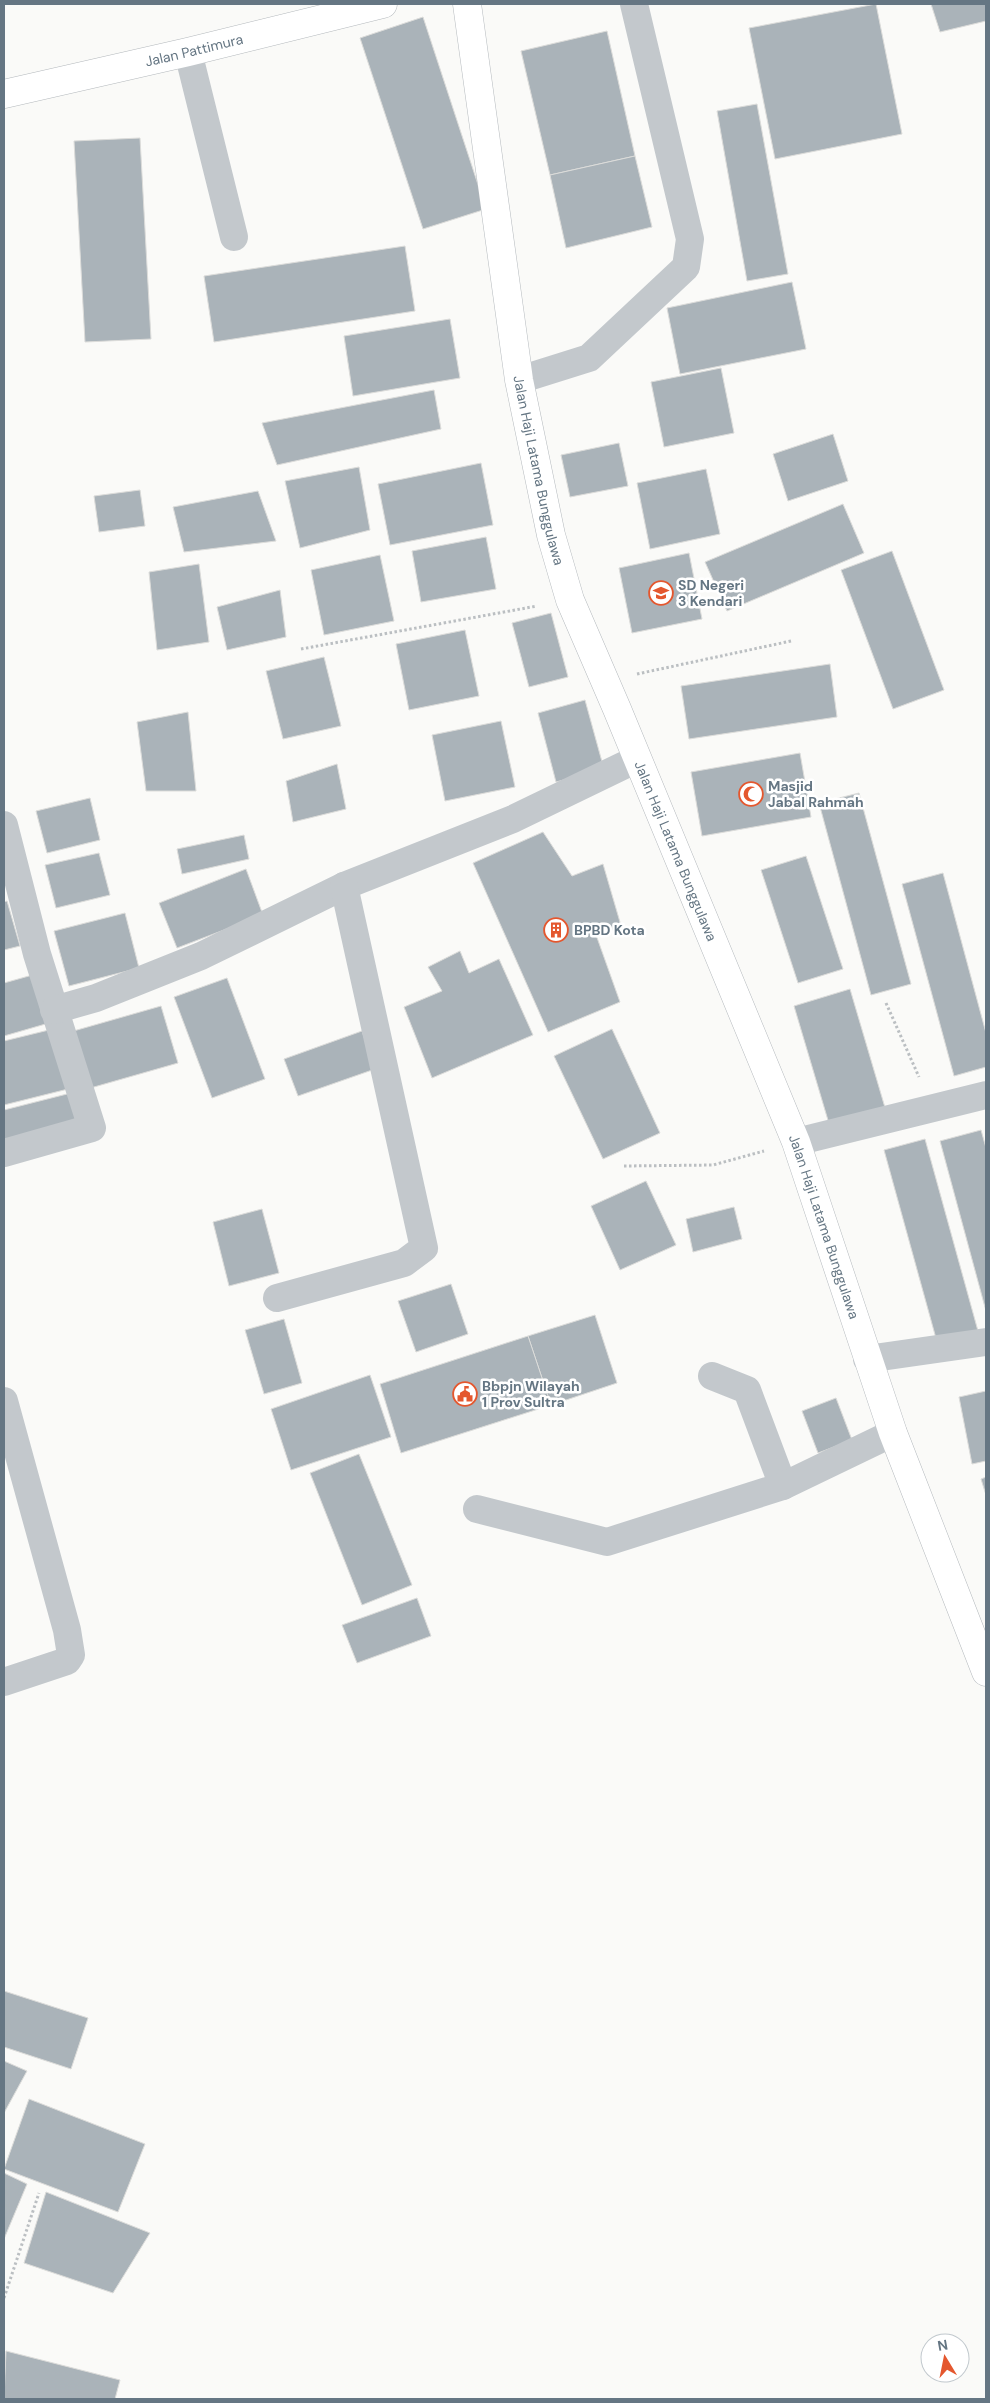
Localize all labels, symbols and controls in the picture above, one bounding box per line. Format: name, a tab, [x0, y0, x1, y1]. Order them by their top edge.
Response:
street label: Jalan Pattimura	[143, 30, 245, 71]
street label: Jalan Haji Latama Bunggulawa	[509, 374, 568, 567]
place label: SD Negeri 3 Kendari	[678, 576, 744, 610]
school or university icon: SD Negeri 3 Kendari	[648, 580, 674, 606]
street label: Jalan Haji Latama Bunggulawa	[630, 758, 721, 944]
place label: Masjid Jabal Rahmah	[768, 777, 864, 811]
mosque icon: Masjid Jabal Rahmah	[738, 781, 764, 807]
building icon: BPBD Kota	[543, 917, 569, 943]
place label: BPBD Kota	[574, 921, 645, 939]
street label: Jalan Haji Latama Bunggulawa	[785, 1132, 863, 1321]
place label: Bbpjn Wilayah 1 Prov Sultra	[482, 1377, 580, 1411]
public building icon: Bbpjn Wilayah 1 Prov Sultra	[452, 1381, 478, 1407]
north arrow	[920, 2333, 970, 2383]
text: N	[936, 2335, 949, 2355]

